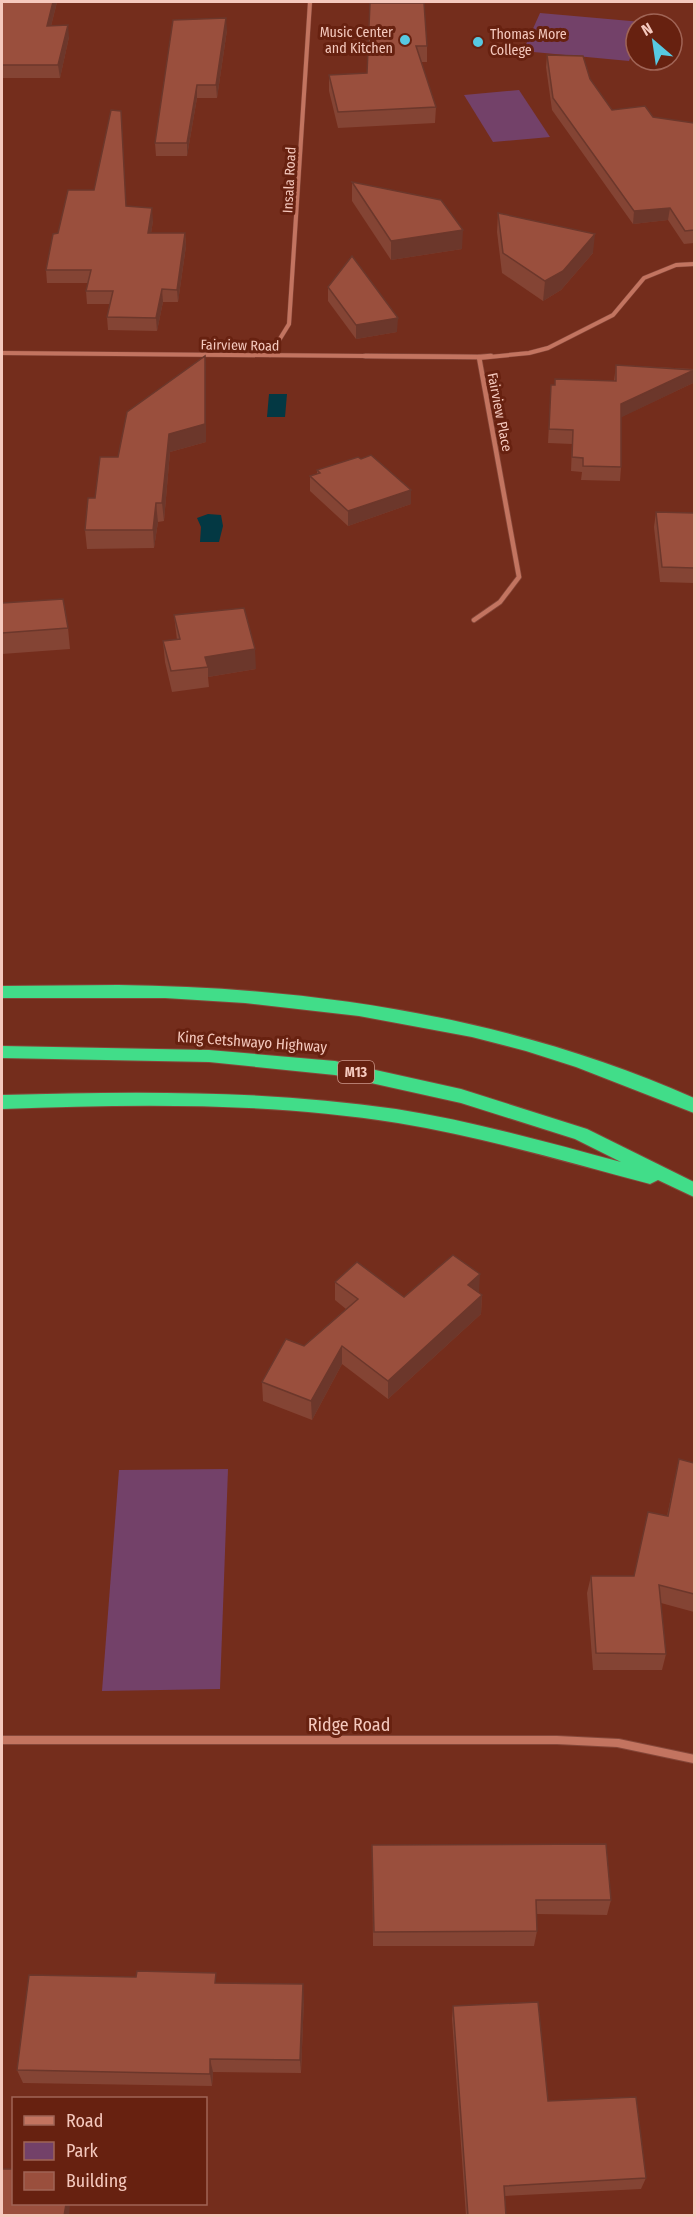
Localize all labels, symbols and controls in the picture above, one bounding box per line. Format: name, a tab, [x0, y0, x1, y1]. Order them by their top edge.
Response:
north arrow	[624, 12, 684, 72]
text: N	[638, 19, 656, 40]
place label: Music Center and Kitchen	[320, 24, 393, 57]
place label: Thomas More College	[490, 26, 567, 59]
marker: Music Center and Kitchen	[398, 33, 412, 47]
marker: Thomas More College	[471, 35, 485, 49]
street label: Insala Road	[279, 146, 300, 214]
street label: Fairview Road	[200, 336, 280, 355]
street label: Fairview Place	[484, 371, 516, 453]
street label: King Cetshwayo Highway	[176, 1028, 328, 1056]
road number: M13	[338, 1061, 374, 1083]
street label: Ridge Road	[308, 1714, 390, 1736]
legend	[12, 2097, 207, 2205]
text: Road	[66, 2110, 103, 2132]
text: Park	[66, 2140, 99, 2162]
text: Building	[66, 2170, 127, 2192]

